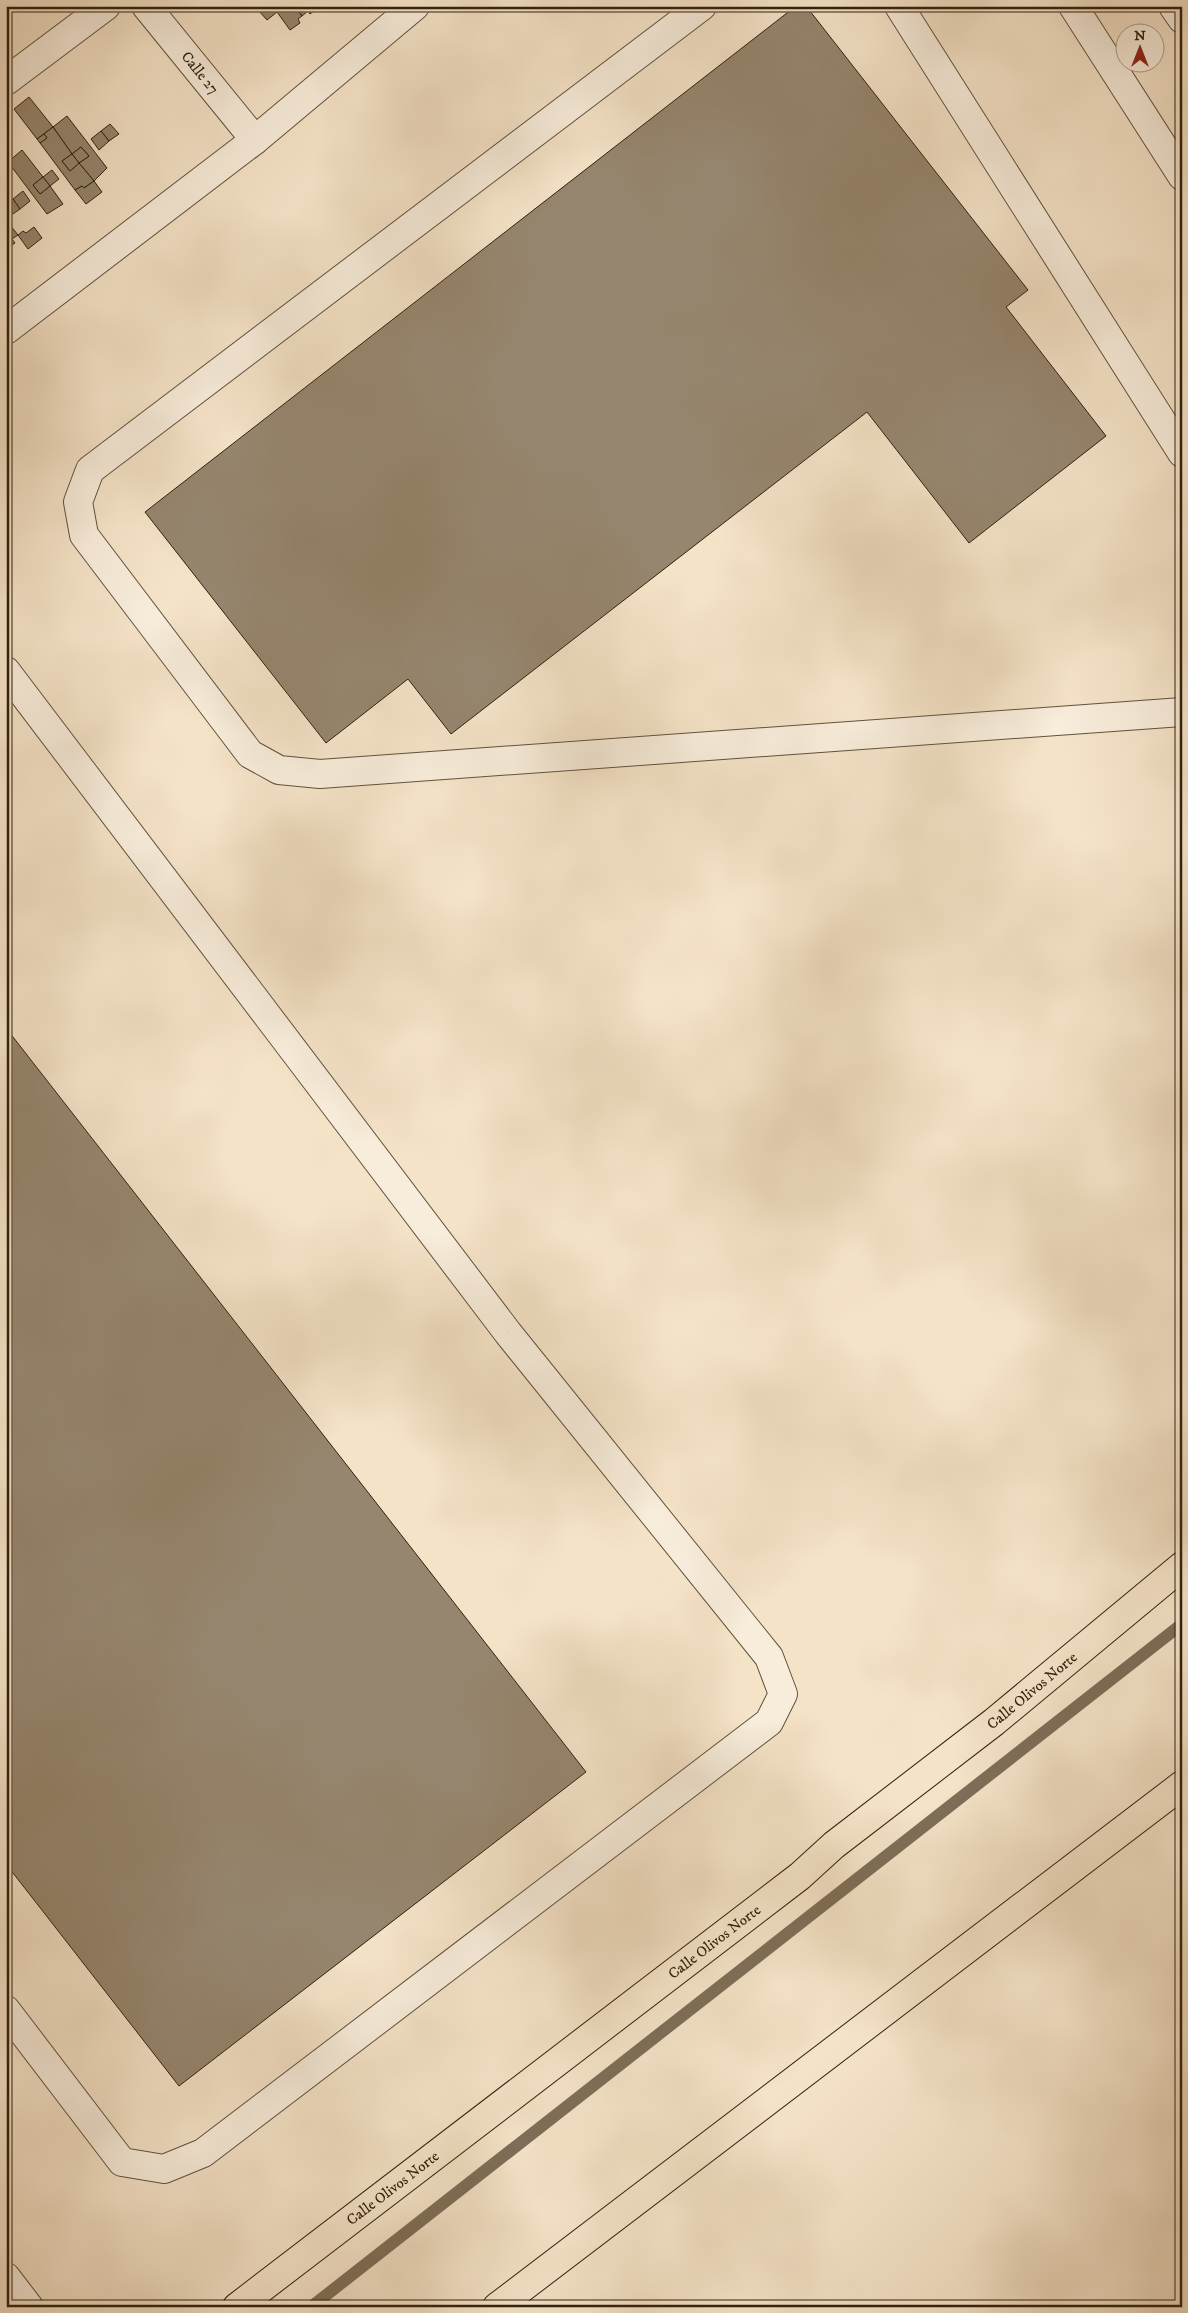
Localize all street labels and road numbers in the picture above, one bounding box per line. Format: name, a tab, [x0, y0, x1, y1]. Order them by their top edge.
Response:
street label: Calle 27	[177, 47, 223, 98]
street label: Calle Olivos Norte	[983, 1648, 1081, 1734]
street label: Calle Olivos Norte	[664, 1900, 764, 1983]
street label: Calle Olivos Norte	[343, 2146, 443, 2229]

